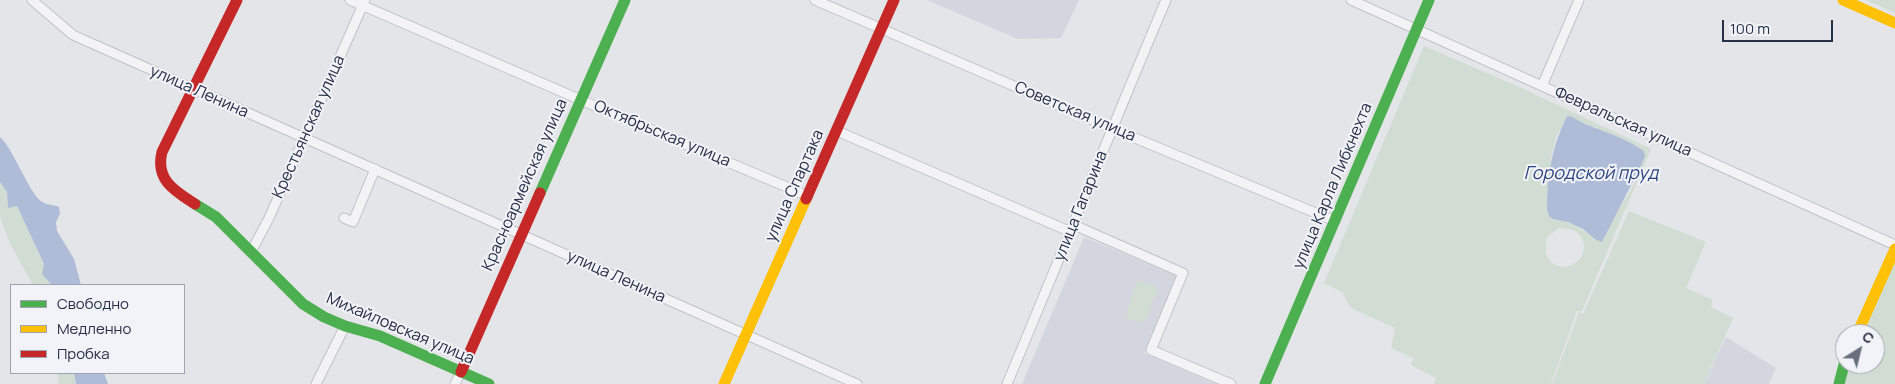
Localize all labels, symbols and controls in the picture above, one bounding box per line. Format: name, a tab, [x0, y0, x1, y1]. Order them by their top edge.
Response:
scale bar	[1725, 10, 1836, 42]
text: 100 m	[1730, 18, 1770, 39]
street label: Крестьянская улица	[269, 52, 349, 202]
street label: улица Ленина	[147, 62, 251, 122]
street label: Советская улица	[1012, 78, 1138, 146]
street label: Февральская улица	[1551, 83, 1695, 161]
street label: Красноармейская улица	[478, 96, 572, 274]
street label: Октябрьская улица	[591, 97, 733, 171]
street label: улица Карла Либкнехта	[1289, 100, 1377, 272]
street label: улица Спартака	[762, 127, 828, 245]
street label: улица Гагарина	[1050, 148, 1112, 264]
water label: Городской пруд	[1524, 163, 1658, 185]
street label: улица Ленина	[564, 247, 668, 307]
legend	[10, 284, 185, 374]
street label: Михайловская улица	[323, 289, 477, 369]
text: Свободно	[57, 293, 129, 314]
text: Медленно	[57, 318, 131, 339]
north arrow	[1835, 324, 1885, 374]
text: С	[1859, 327, 1878, 348]
text: Пробка	[57, 343, 110, 364]

